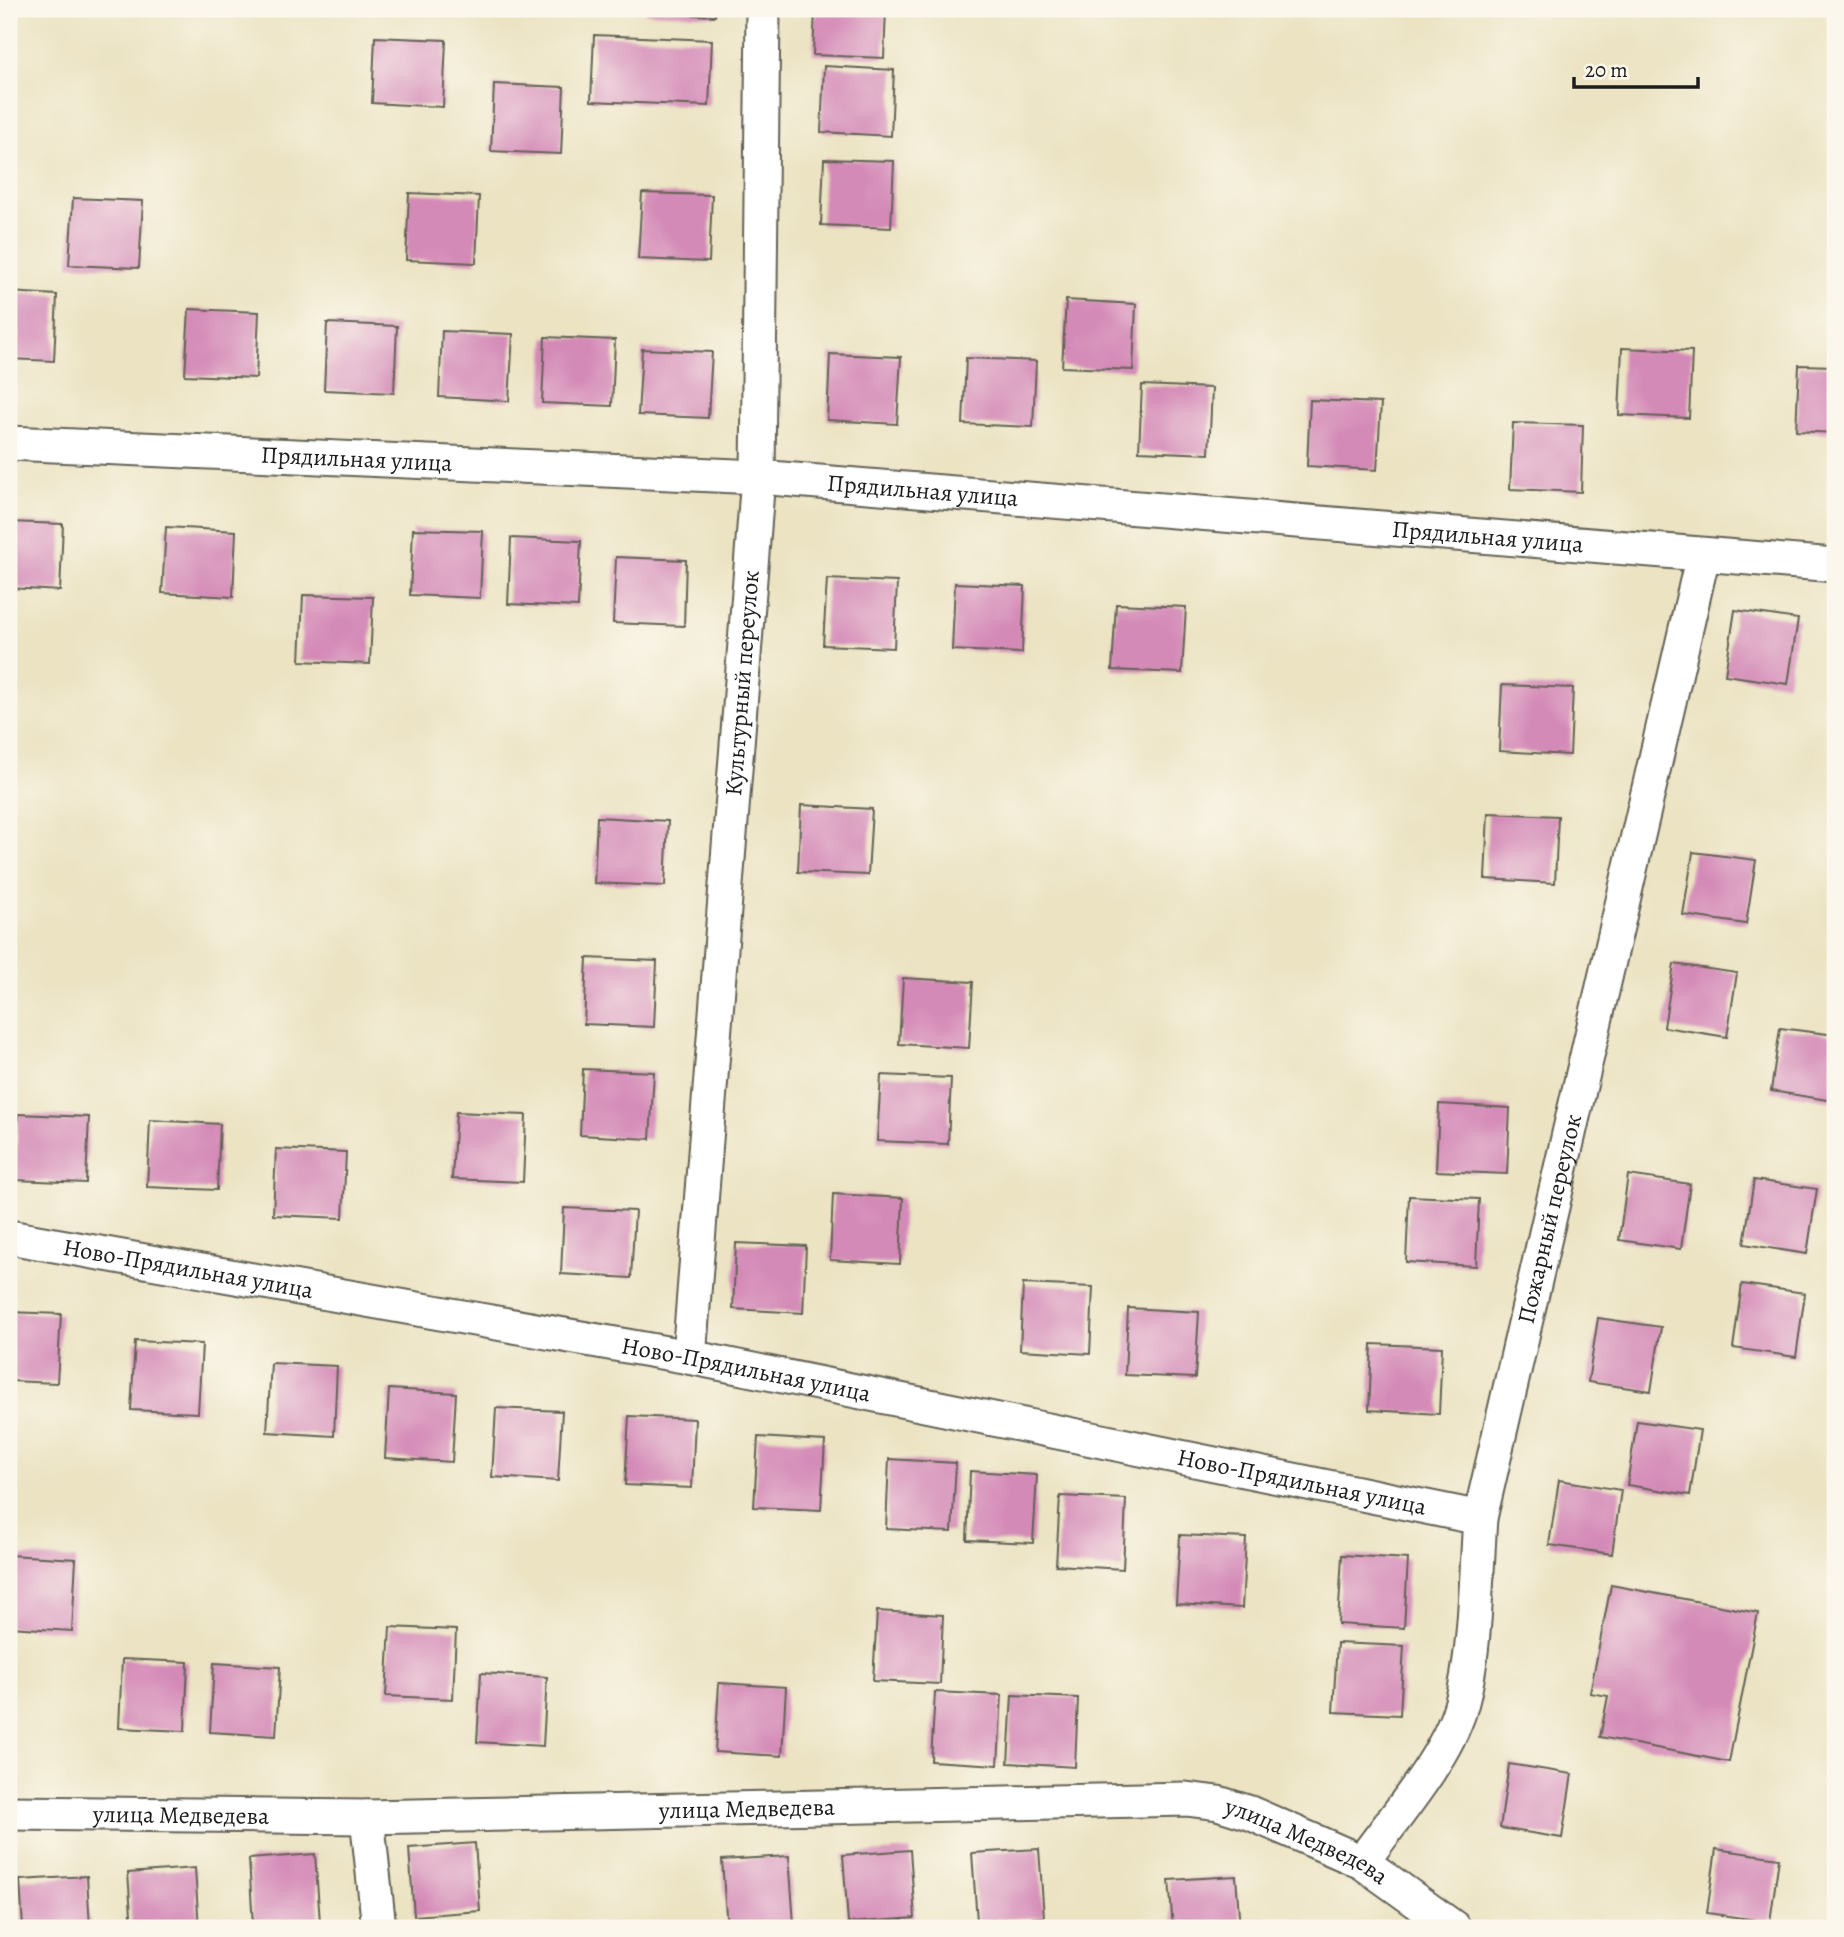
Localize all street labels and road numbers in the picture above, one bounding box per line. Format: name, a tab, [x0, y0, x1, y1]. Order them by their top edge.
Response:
street label: Прядильная улица	[260, 438, 453, 479]
street label: Прядильная улица	[826, 467, 1020, 514]
street label: Прядильная улица	[1391, 513, 1585, 560]
street label: Культурный переулок	[717, 569, 767, 797]
street label: Пожарный переулок	[1510, 1111, 1589, 1327]
street label: Ново-Прядильная улица	[61, 1231, 316, 1306]
street label: Ново-Прядильная улица	[619, 1329, 874, 1410]
street label: Ново-Прядильная улица	[1174, 1441, 1429, 1523]
street label: улица Медведева	[1220, 1790, 1395, 1892]
street label: улица Медведева	[657, 1791, 835, 1827]
street label: улица Медведева	[92, 1798, 269, 1832]

